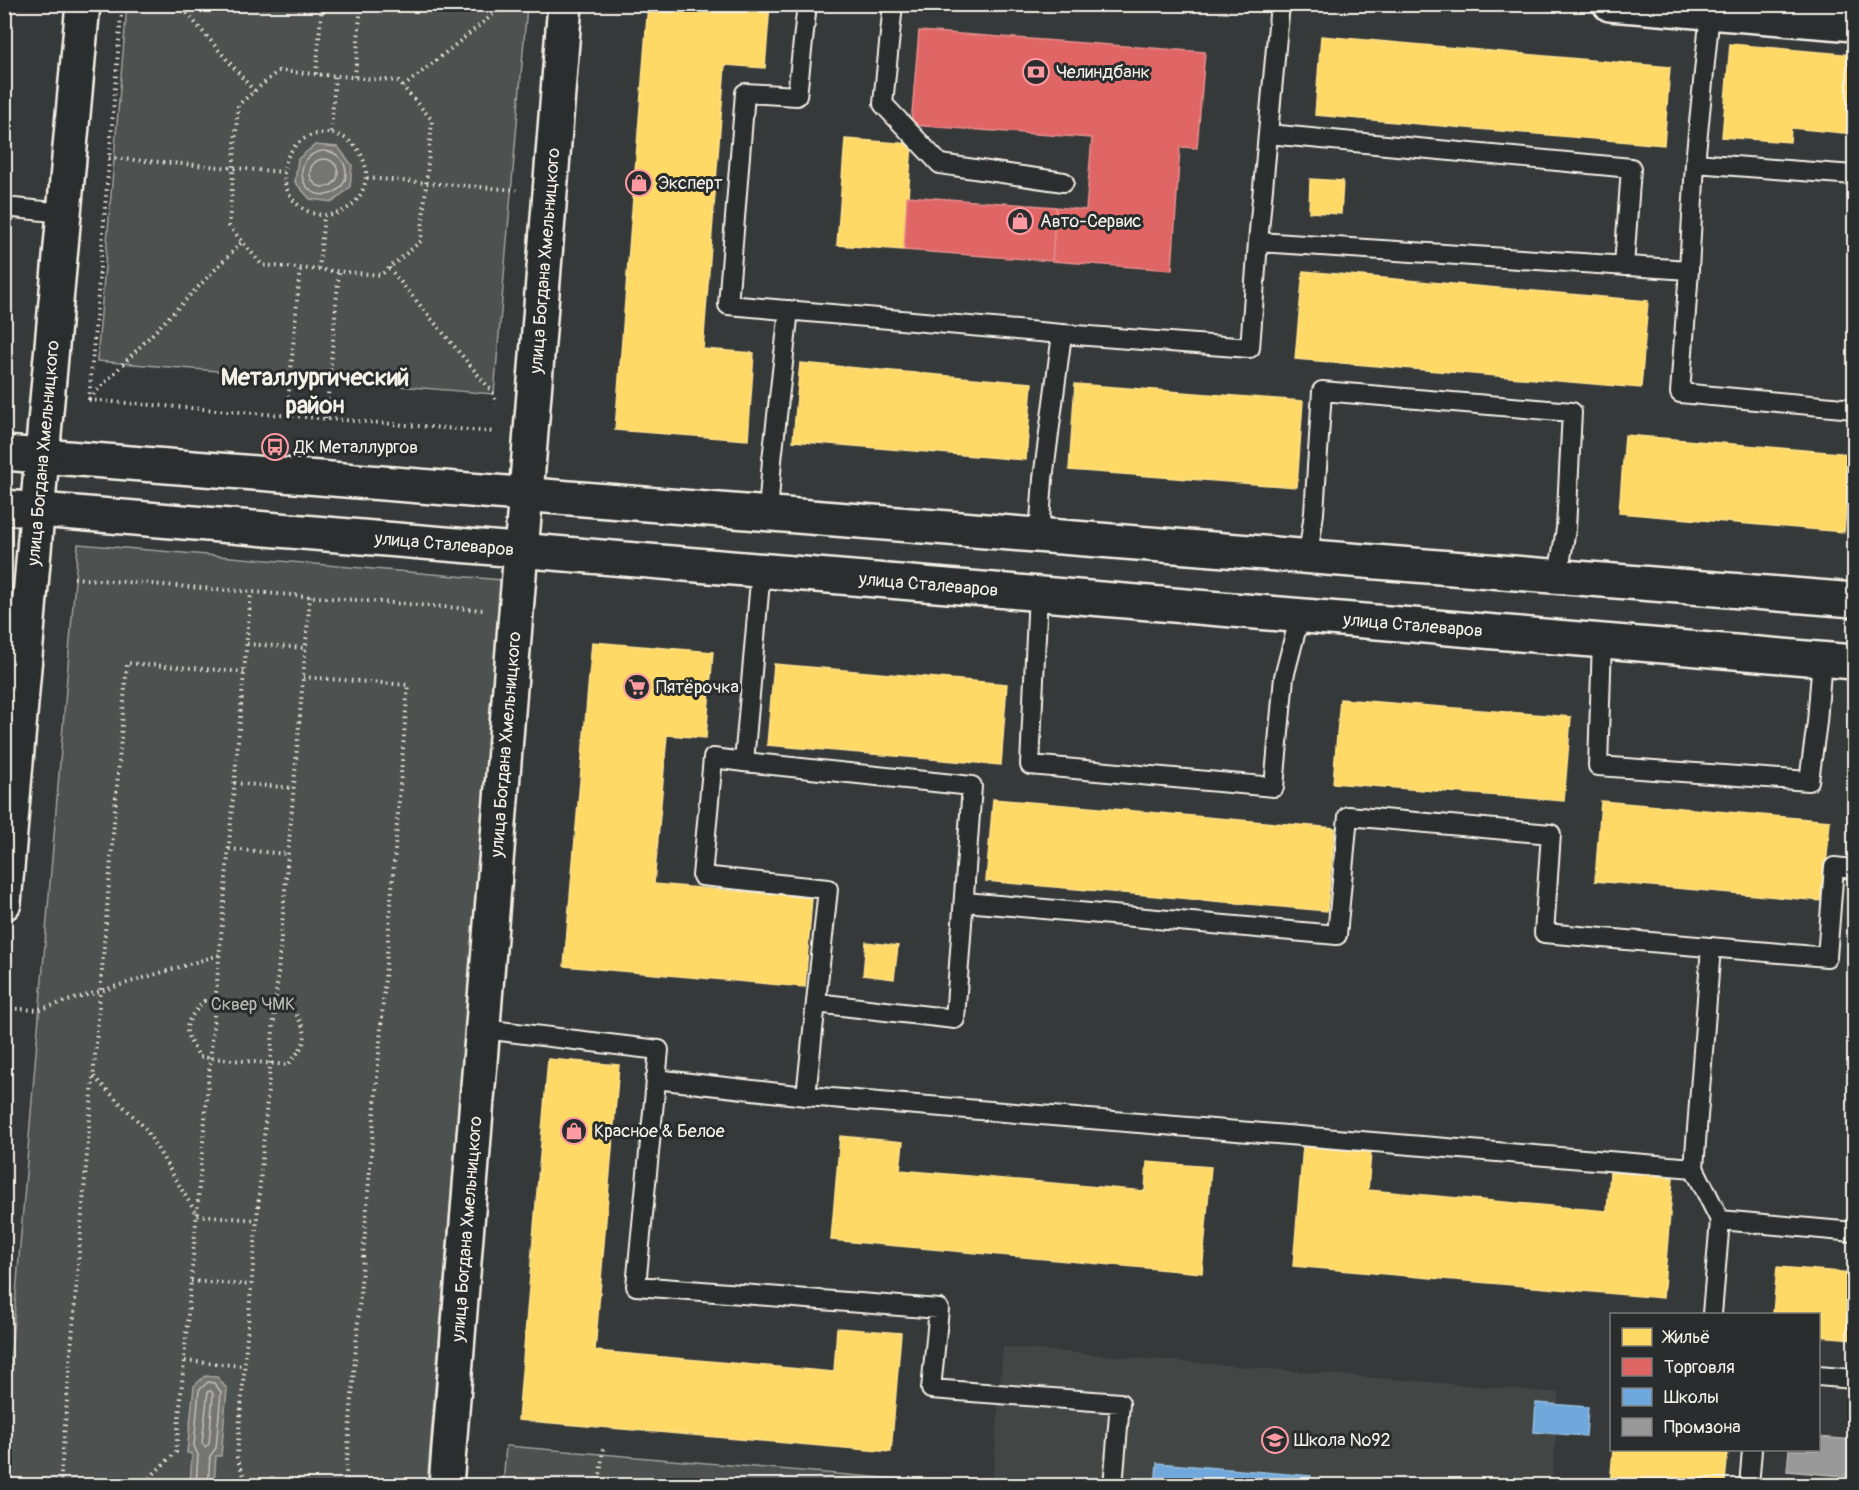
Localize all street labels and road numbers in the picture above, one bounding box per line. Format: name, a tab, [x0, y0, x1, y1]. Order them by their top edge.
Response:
street label: улица Богдана Хмельницкого	[525, 147, 566, 376]
street label: улица Богдана Хмельницкого	[22, 339, 65, 568]
street label: улица Сталеваров	[373, 527, 515, 562]
street label: улица Сталеваров	[857, 568, 999, 602]
street label: улица Сталеваров	[1341, 608, 1484, 643]
street label: улица Богдана Хмельницкого	[485, 630, 526, 859]
street label: улица Богдана Хмельницкого	[447, 1115, 488, 1344]

